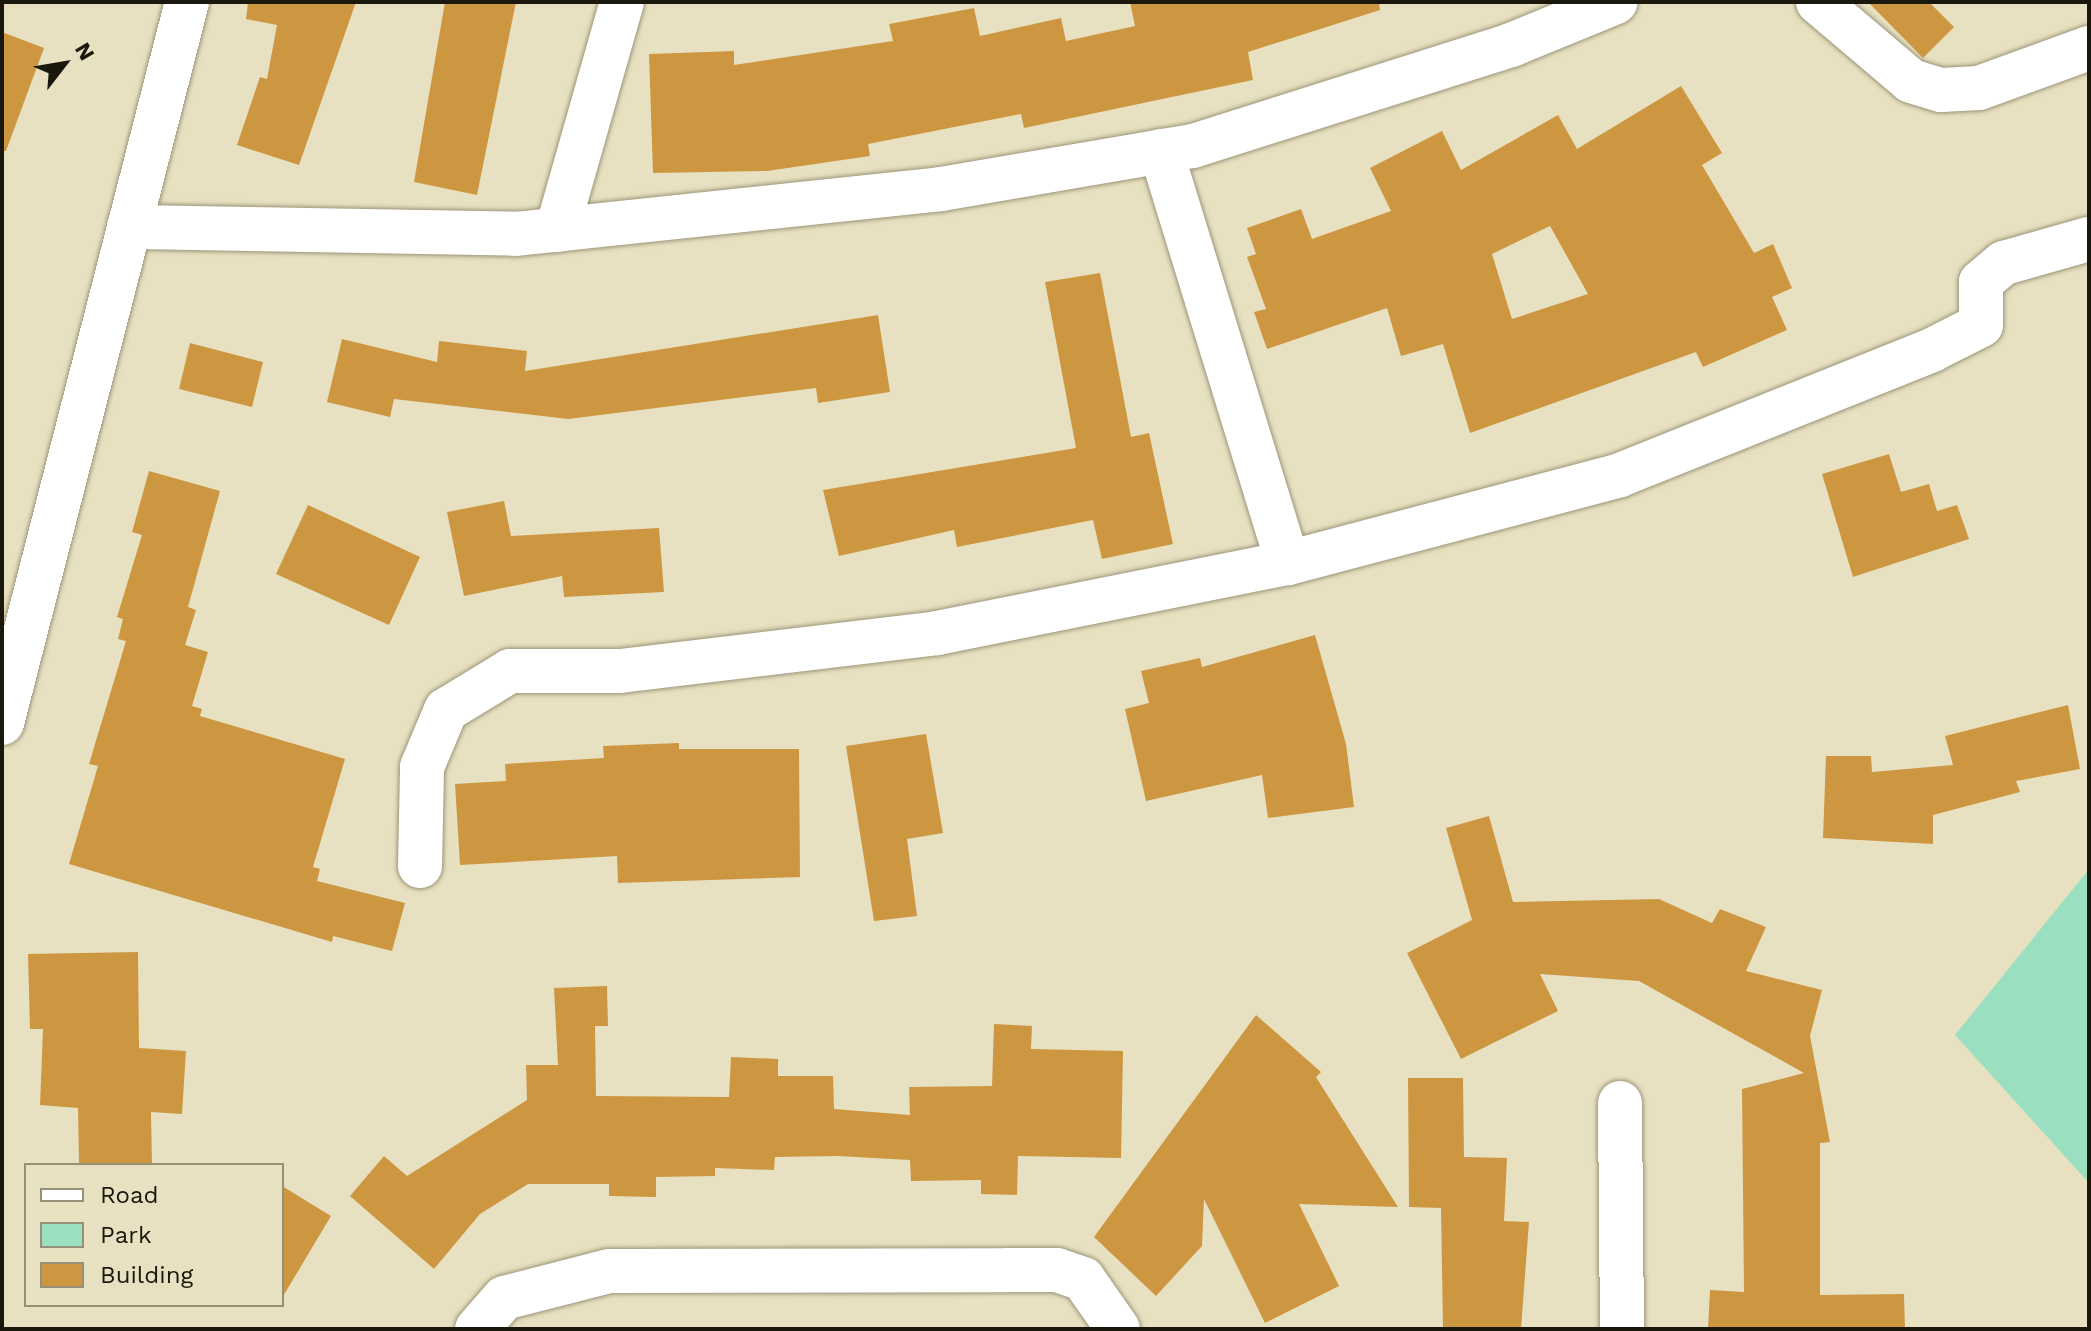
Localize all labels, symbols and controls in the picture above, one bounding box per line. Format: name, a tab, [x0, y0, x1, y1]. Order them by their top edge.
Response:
north arrow	[24, 24, 104, 104]
text: N	[70, 38, 100, 65]
legend	[24, 1163, 284, 1307]
text: Road	[100, 1181, 159, 1209]
text: Park	[100, 1221, 152, 1249]
text: Building	[100, 1261, 193, 1289]

